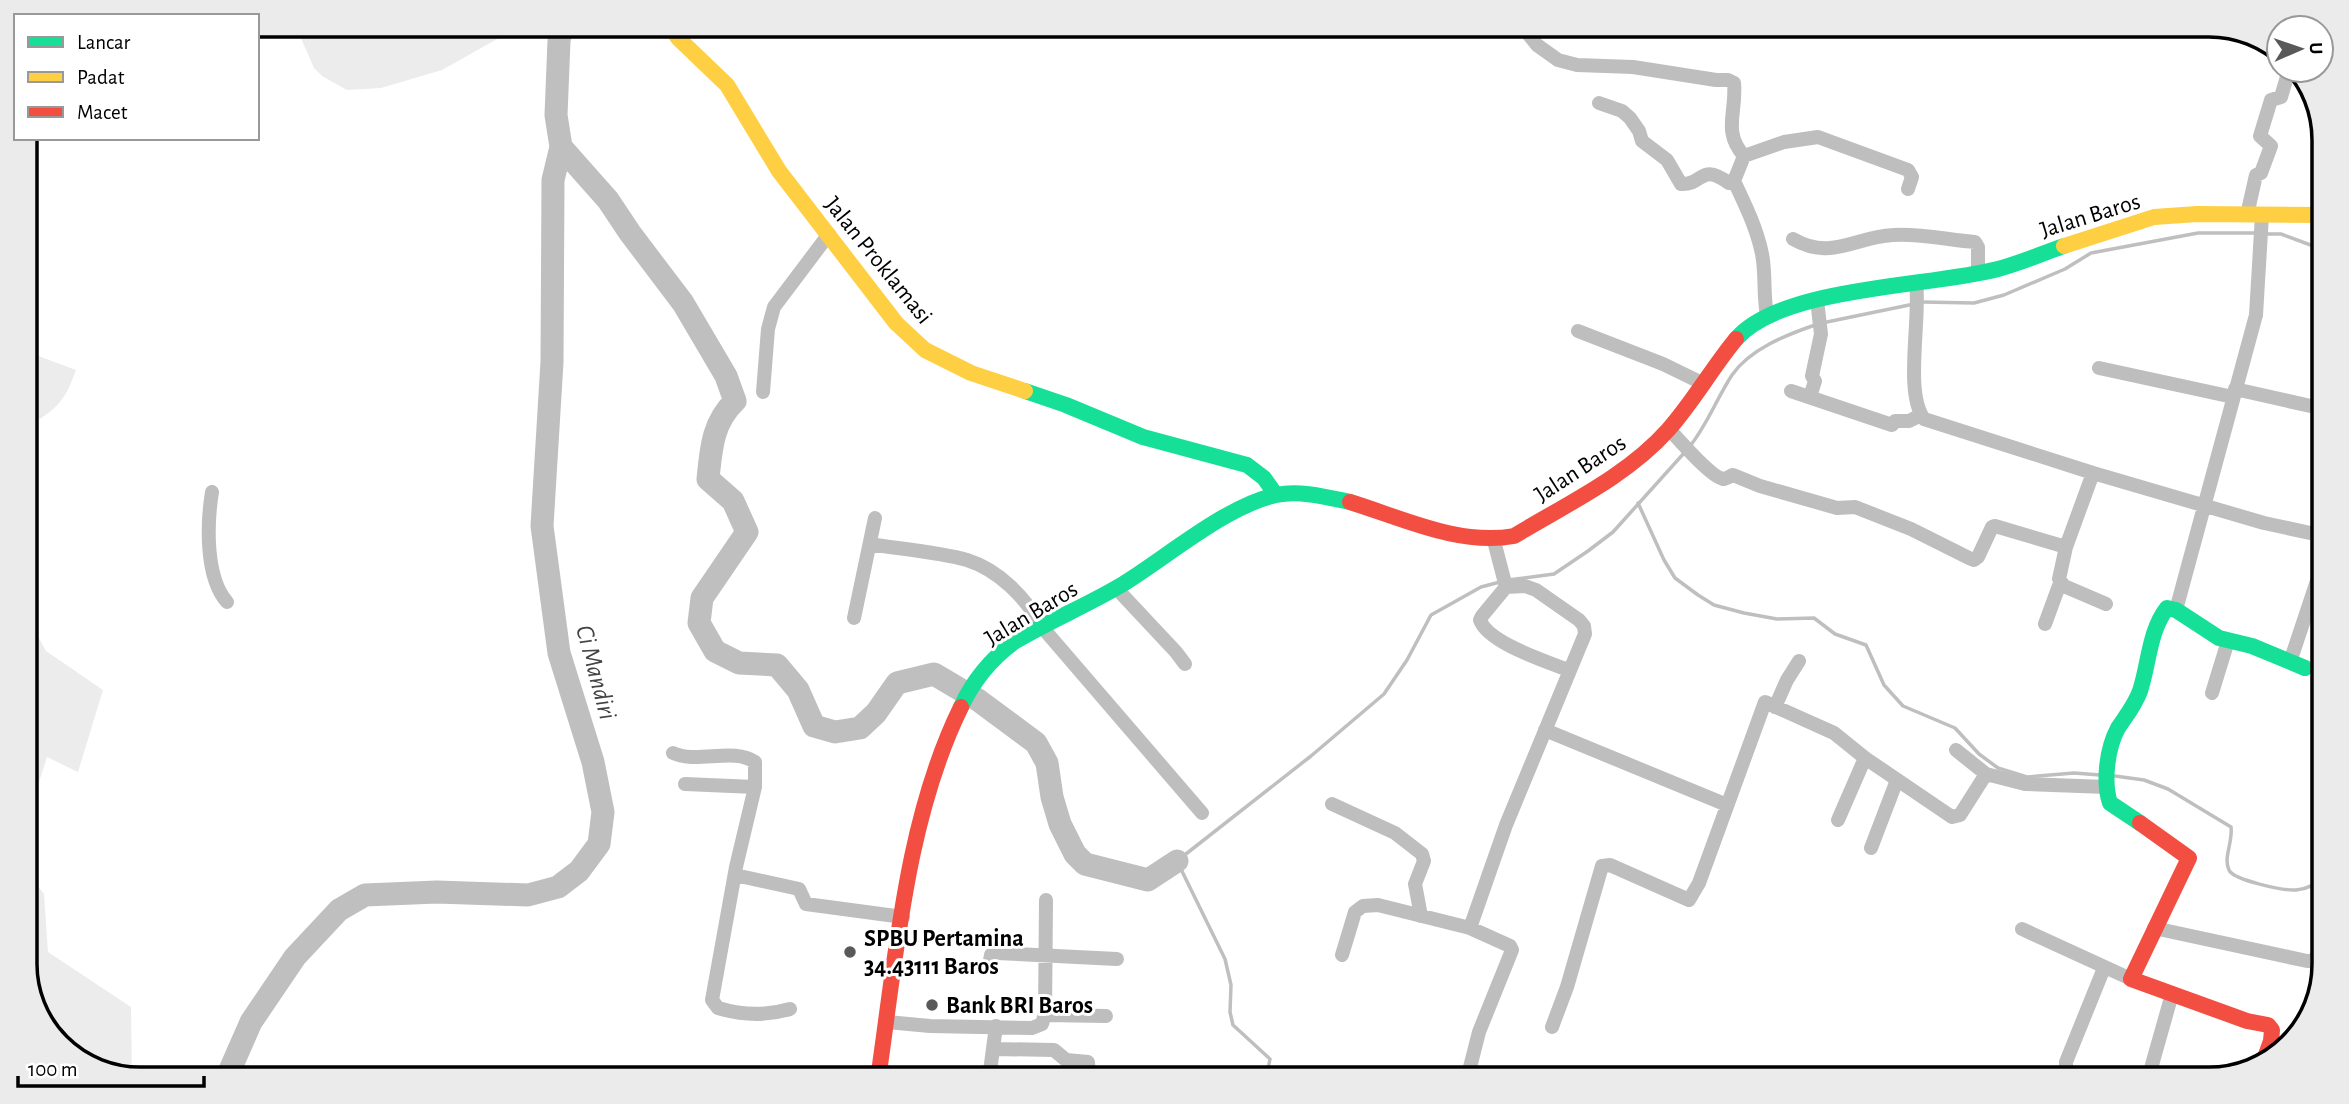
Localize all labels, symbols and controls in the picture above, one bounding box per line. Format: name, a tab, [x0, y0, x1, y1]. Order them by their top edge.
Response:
legend	[14, 14, 259, 140]
north arrow	[2265, 14, 2335, 84]
text: Lancar	[77, 32, 130, 53]
text: U	[2306, 42, 2325, 55]
text: Padat	[77, 67, 125, 88]
text: Macet	[77, 102, 128, 123]
street label: Jalan Baros	[2037, 189, 2143, 243]
street label: Jalan Proklamasi	[820, 193, 936, 329]
street label: Jalan Baros	[1531, 431, 1630, 507]
street label: Jalan Baros	[981, 577, 1082, 651]
water label: Ci Mandiri	[571, 622, 621, 722]
place label: SPBU Pertamina 34.43111 Baros	[864, 927, 1024, 979]
marker: SPBU Pertamina 34.43111 Baros	[842, 944, 858, 960]
place label: Bank BRI Baros	[946, 994, 1093, 1018]
marker: Bank BRI Baros	[924, 997, 940, 1013]
scale bar	[18, 1044, 203, 1088]
text: 100 m	[28, 1059, 78, 1080]

